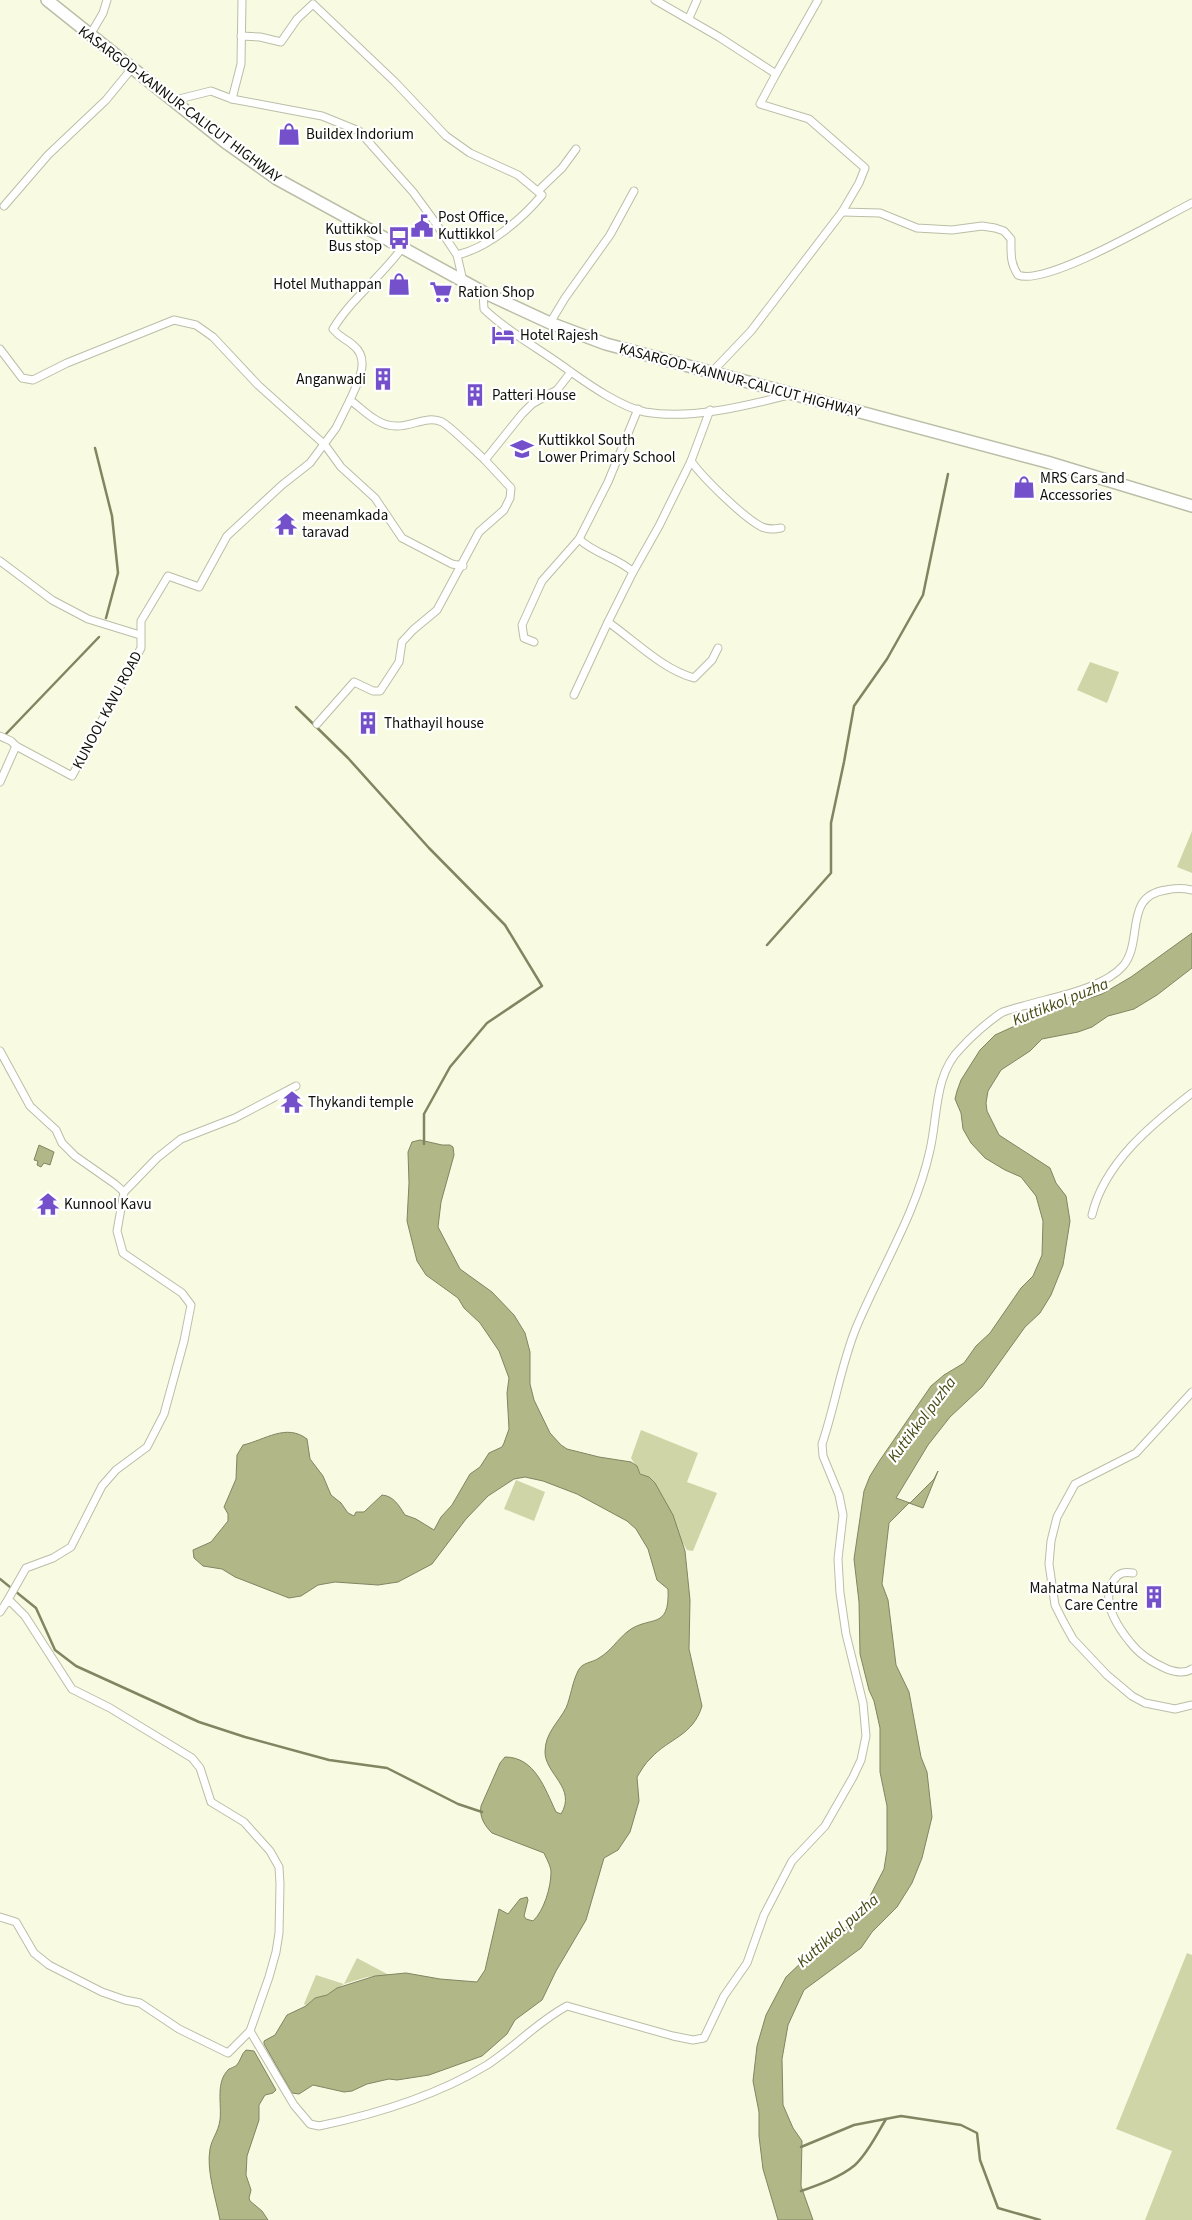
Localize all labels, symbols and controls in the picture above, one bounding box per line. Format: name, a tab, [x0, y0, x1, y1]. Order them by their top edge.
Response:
street label: KASARGOD-KANNUR-CALICUT HIGHWAY	[74, 21, 286, 188]
shop icon: Buildex Indorium	[276, 121, 302, 147]
place label: Buildex Indorium	[306, 124, 414, 145]
place label: Post Office, Kuttikkol	[438, 207, 508, 245]
public building icon: Post Office, Kuttikkol	[409, 213, 435, 239]
place label: Kuttikkol Bus stop	[325, 219, 382, 257]
bus stop icon: Kuttikkol Bus stop	[386, 225, 412, 251]
shop icon: Hotel Muthappan	[386, 271, 412, 297]
place label: Hotel Muthappan	[273, 274, 382, 295]
supermarket icon: Ration Shop	[428, 279, 454, 305]
place label: Ration Shop	[458, 282, 535, 303]
hotel icon: Hotel Rajesh	[490, 322, 516, 348]
place label: Hotel Rajesh	[520, 325, 598, 346]
street label: KASARGOD-KANNUR-CALICUT HIGHWAY	[617, 338, 864, 423]
building icon: Anganwadi	[370, 366, 396, 392]
place label: Anganwadi	[296, 369, 366, 390]
building icon: Patteri House	[462, 382, 488, 408]
place label: Patteri House	[492, 385, 576, 406]
place label: Kuttikkol South Lower Primary School	[538, 430, 676, 468]
school or university icon: Kuttikkol South Lower Primary School	[509, 436, 535, 462]
place label: MRS Cars and Accessories	[1040, 468, 1125, 506]
shop icon: MRS Cars and Accessories	[1011, 474, 1037, 500]
place label: meenamkada taravad	[302, 505, 388, 543]
temple icon: meenamkada taravad	[273, 511, 299, 537]
street label: KUNOOL KAVU ROAD	[68, 648, 147, 773]
building icon: Thathayil house	[355, 710, 381, 736]
place label: Thathayil house	[384, 713, 484, 734]
water label: Kuttikkol puzha	[1009, 972, 1112, 1031]
temple icon: Thykandi temple	[279, 1089, 305, 1115]
place label: Thykandi temple	[308, 1092, 414, 1113]
temple icon: Kunnool Kavu	[35, 1191, 61, 1217]
place label: Kunnool Kavu	[64, 1194, 152, 1215]
water label: Kuttikkol puzha	[882, 1372, 962, 1467]
place label: Mahatma Natural Care Centre	[1029, 1578, 1138, 1616]
building icon: Mahatma Natural Care Centre	[1141, 1584, 1167, 1610]
water label: Kuttikkol puzha	[792, 1889, 884, 1972]

